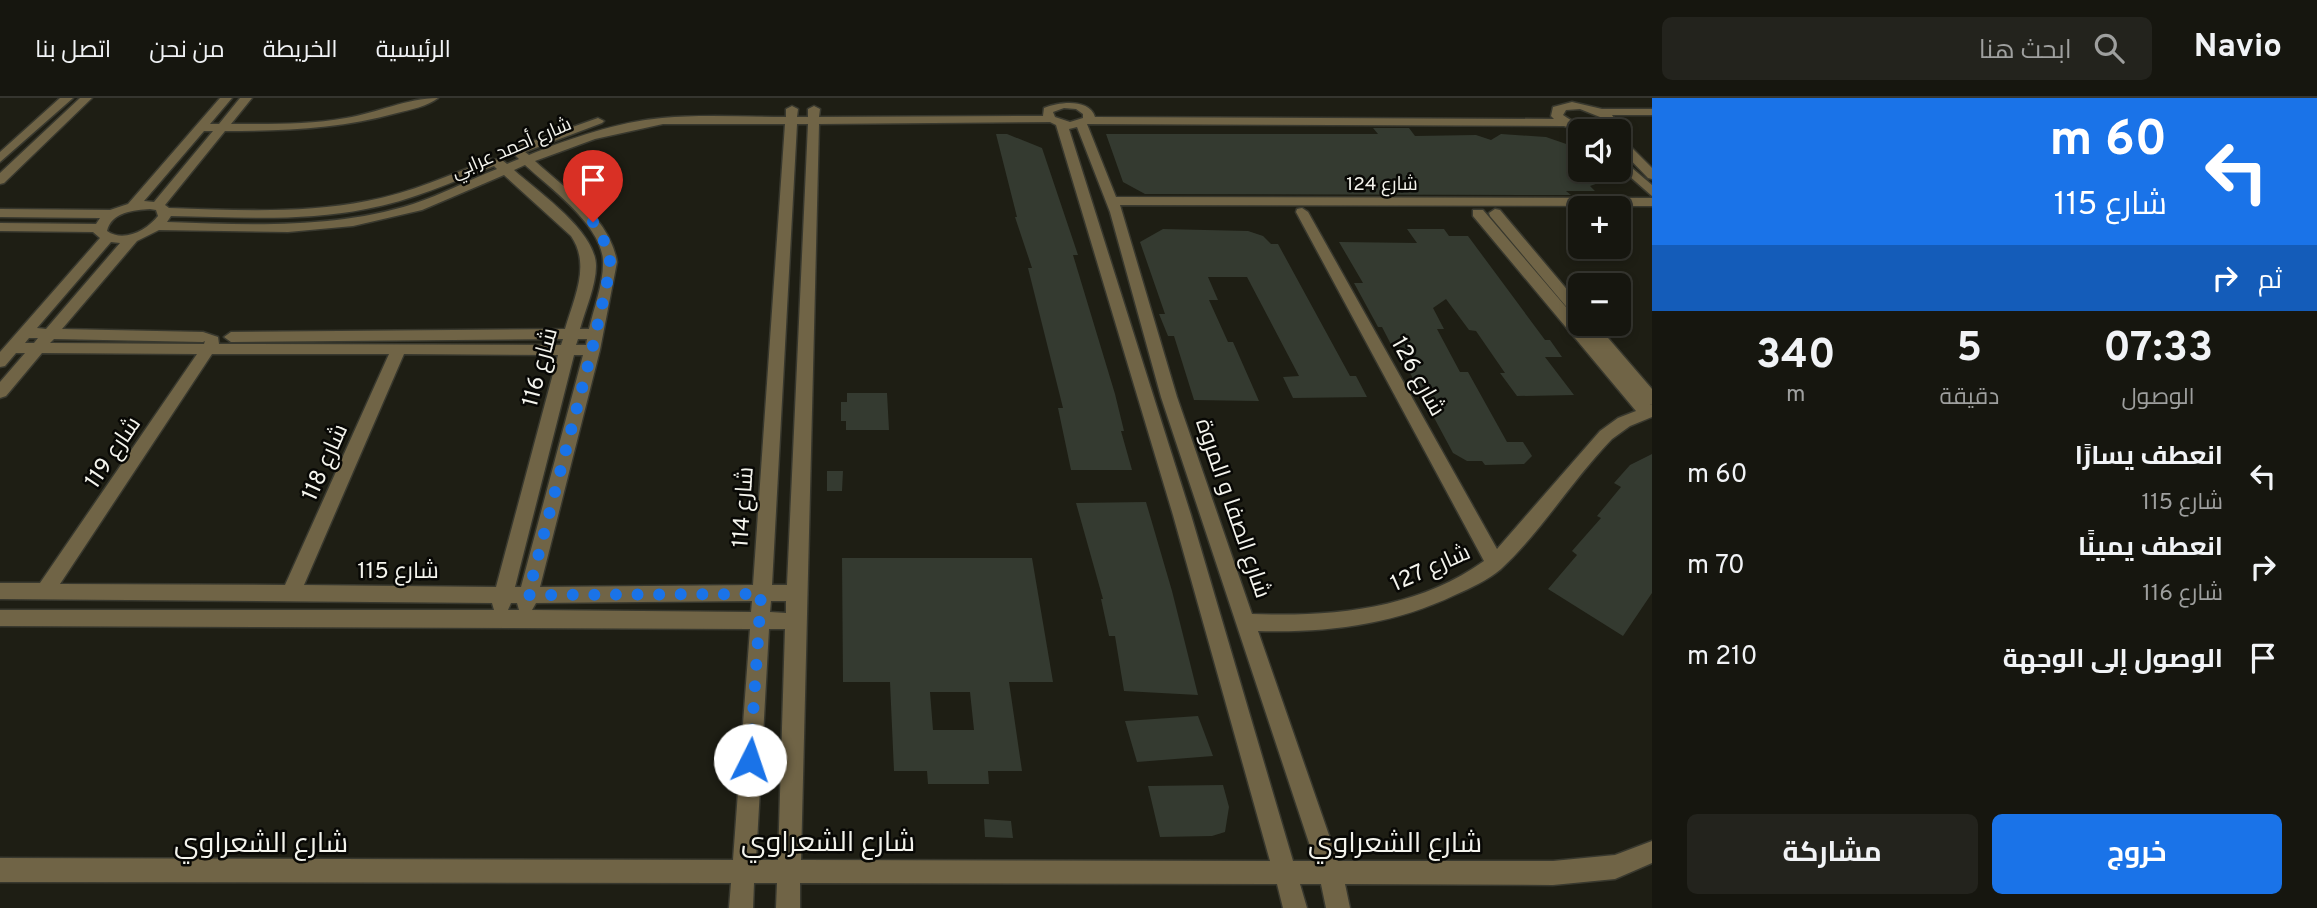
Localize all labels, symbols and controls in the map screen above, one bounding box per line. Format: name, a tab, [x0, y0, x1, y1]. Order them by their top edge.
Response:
search box	[1662, 17, 2152, 80]
text: Navio	[2194, 27, 2282, 69]
icon: search	[2090, 29, 2128, 67]
text: ابحث هنا	[1979, 35, 2072, 68]
text: اتصل بنا	[35, 36, 111, 66]
text: من نحن	[149, 36, 225, 66]
text: الخريطة	[263, 36, 338, 66]
text: الرئيسية	[376, 36, 451, 66]
text: 60 m	[2049, 111, 2167, 173]
street label: شارع أحمد عرابي	[448, 112, 576, 186]
map controls	[1568, 119, 1631, 336]
button: sound	[1568, 119, 1631, 182]
icon: left	[2191, 126, 2282, 217]
pin	[563, 150, 623, 222]
icon: arrive	[574, 161, 612, 199]
street label: شارع 124	[1346, 173, 1418, 197]
text: شارع 115	[2054, 186, 2167, 226]
button: +	[1568, 196, 1631, 259]
icon: right	[2206, 259, 2244, 297]
text: ثم	[2258, 265, 2282, 298]
button: −	[1568, 273, 1631, 336]
text: 5	[1957, 323, 1982, 376]
text: 07:33	[2103, 323, 2213, 376]
street label: شارع 116	[517, 325, 566, 410]
text: 340	[1756, 330, 1836, 383]
street label: شارع 126	[1383, 332, 1450, 422]
text: m	[1786, 381, 1806, 410]
text: دقيقة	[1940, 384, 1999, 413]
text: الوصول	[2122, 384, 2195, 413]
street label: شارع 119	[79, 412, 149, 495]
street label: شارع الصفا و المروة	[1187, 415, 1276, 602]
street label: شارع 118	[297, 420, 356, 506]
text: انعطف يسارًا	[2075, 441, 2223, 474]
icon: left	[2244, 457, 2282, 495]
text: 60 m	[1687, 459, 1747, 492]
street label: شارع 114	[727, 466, 762, 549]
text: شارع 115	[2142, 489, 2223, 518]
text: انعطف يمينًا	[2078, 532, 2223, 565]
street label: شارع 127	[1387, 539, 1475, 600]
icon: right	[2244, 548, 2282, 586]
text: 70 m	[1687, 550, 1745, 583]
street label: شارع 115	[357, 558, 439, 587]
text: شارع 116	[2142, 580, 2223, 609]
icon: arrive	[2244, 639, 2282, 677]
text: 210 m	[1687, 641, 1757, 674]
text: الوصول إلى الوجهة	[2003, 644, 2223, 677]
position arrow	[713, 723, 787, 797]
button: مشاركة	[1687, 814, 1978, 894]
button: خروج	[1992, 814, 2282, 894]
street label: شارع الشعراوي	[741, 826, 915, 863]
street label: شارع الشعراوي	[174, 827, 348, 864]
street label: شارع الشعراوي	[1308, 827, 1482, 864]

